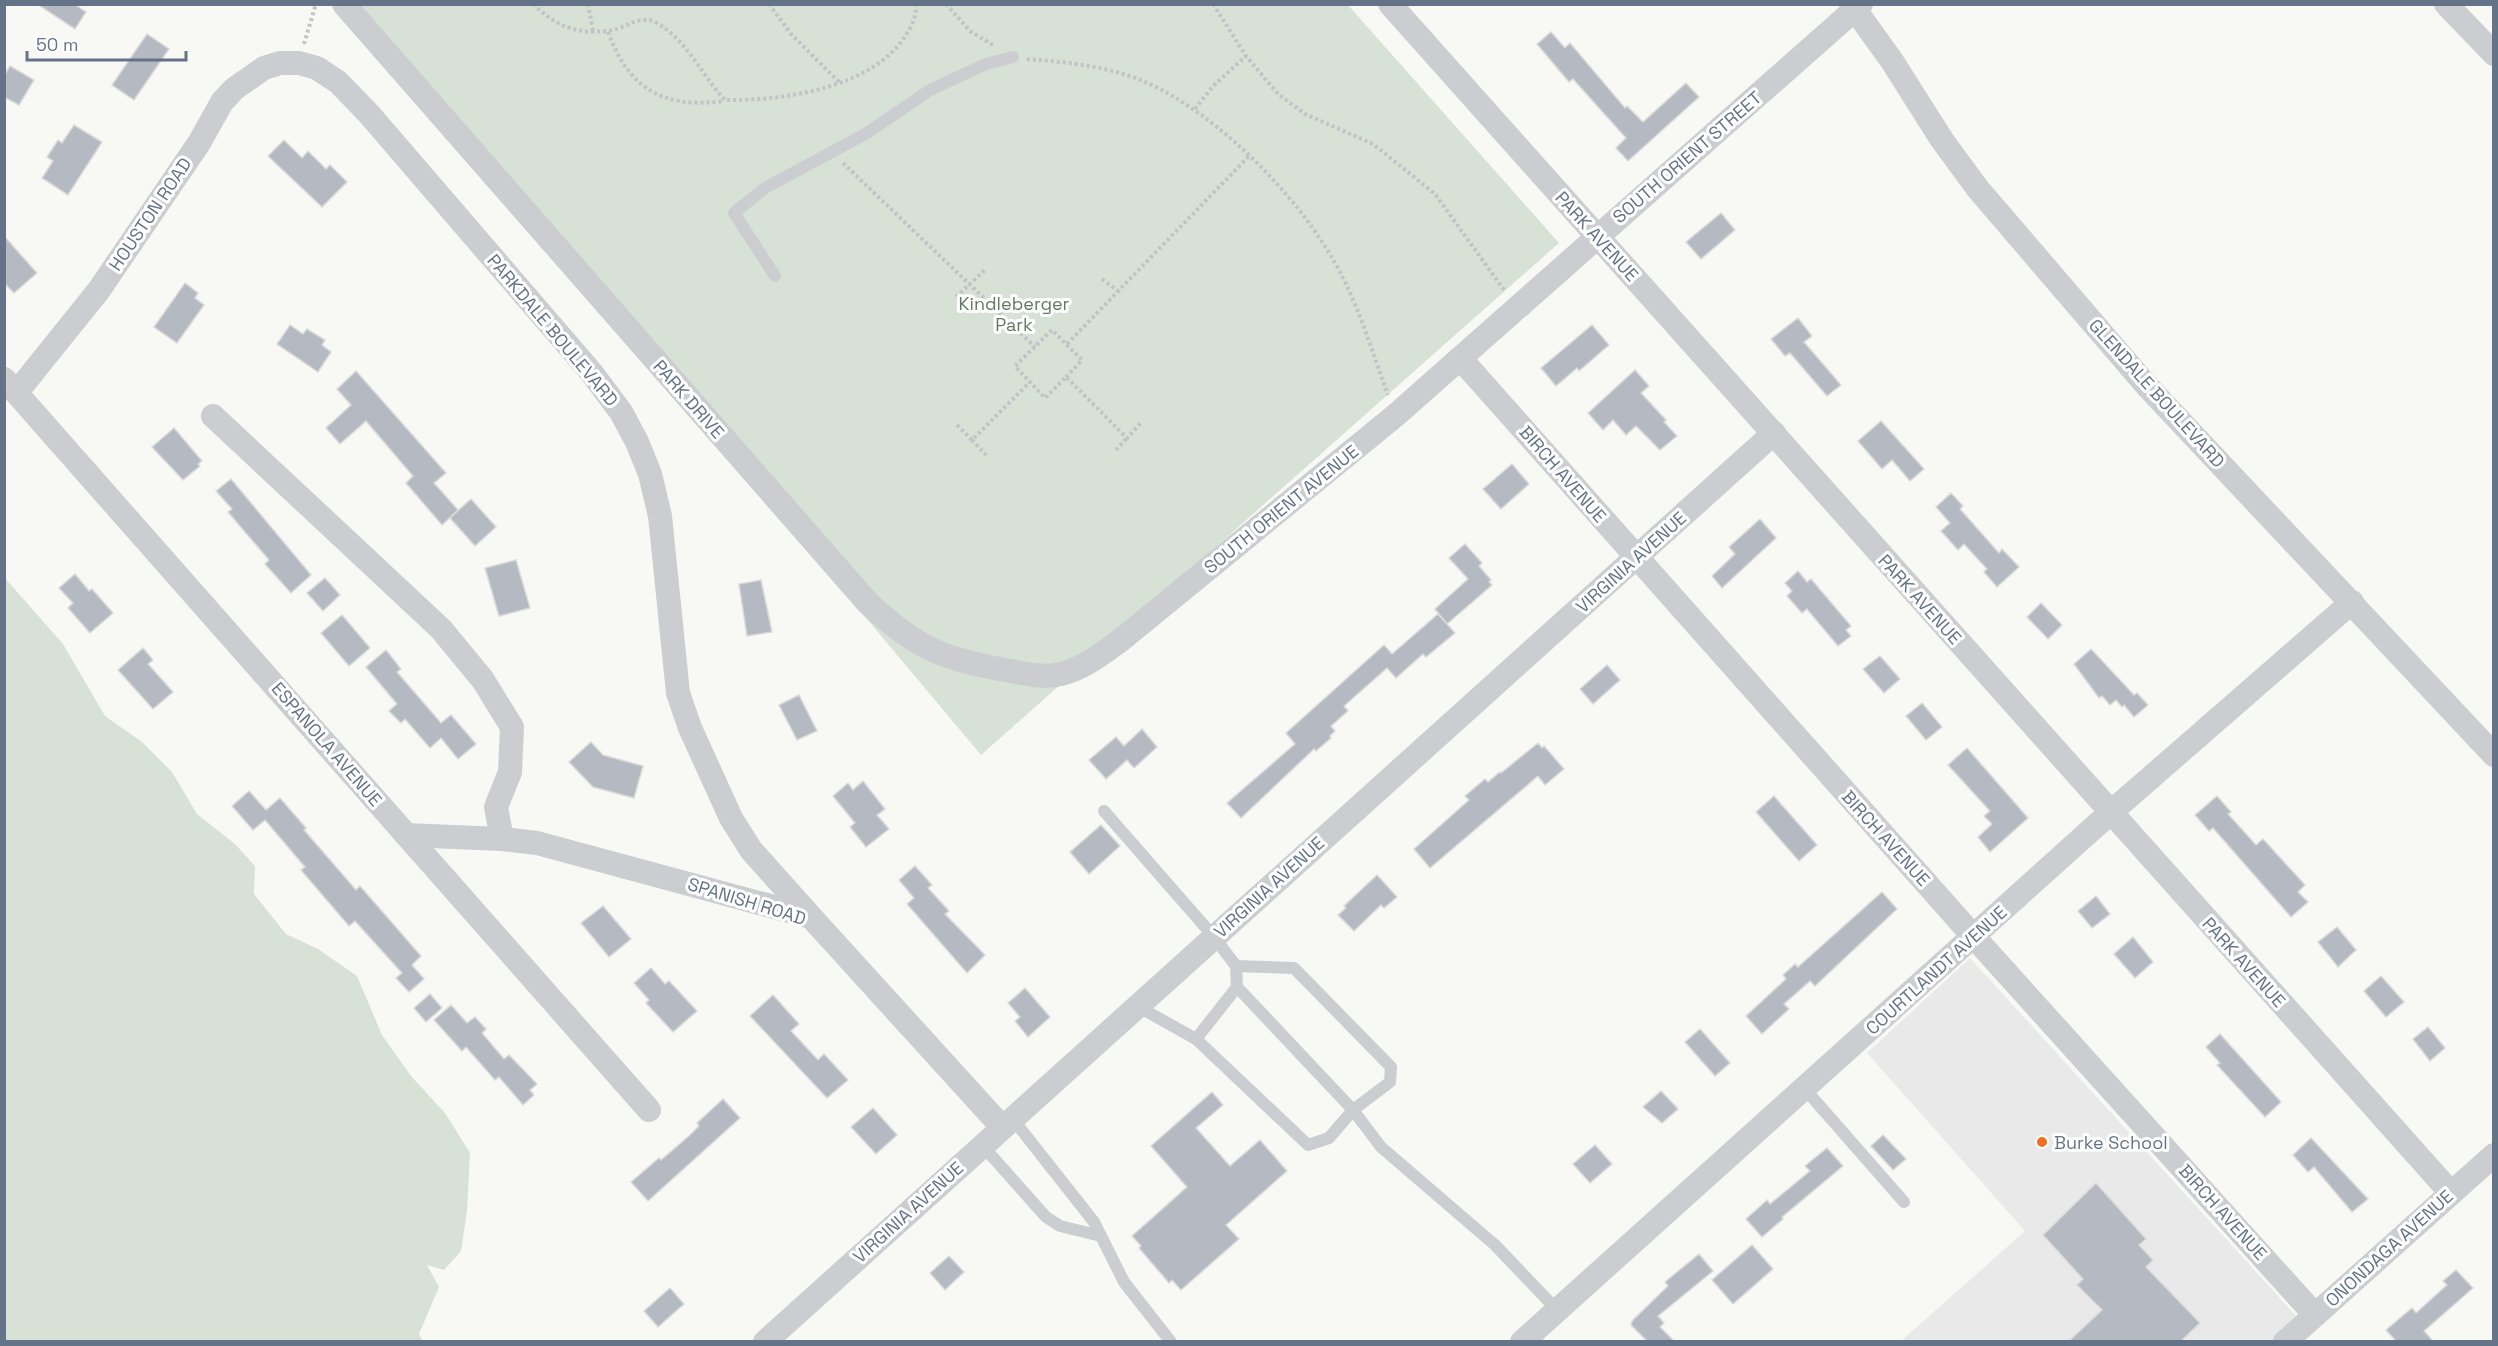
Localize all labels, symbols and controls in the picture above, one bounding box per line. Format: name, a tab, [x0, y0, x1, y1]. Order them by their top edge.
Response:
scale bar	[27, 24, 186, 62]
text: 50 m	[36, 33, 78, 56]
street label: SOUTH ORIENT STREET	[1608, 86, 1767, 228]
street label: HOUSTON ROAD	[104, 153, 196, 275]
street label: PARK AVENUE	[1550, 186, 1644, 286]
street label: PARKDALE BOULEVARD	[483, 249, 623, 411]
park label: Kindleberger Park	[959, 292, 1070, 336]
street label: GLENDALE BOULEVARD	[2084, 314, 2230, 472]
street label: PARK DRIVE	[648, 355, 730, 443]
street label: BIRCH AVENUE	[1515, 421, 1611, 527]
street label: SOUTH ORIENT AVENUE	[1199, 440, 1363, 578]
street label: VIRGINIA AVENUE	[1571, 506, 1691, 618]
street label: PARK AVENUE	[1873, 549, 1967, 649]
street label: ESPANOLA AVENUE	[267, 677, 387, 811]
street label: BIRCH AVENUE	[1837, 785, 1935, 891]
street label: VIRGINIA AVENUE	[1209, 831, 1329, 943]
street label: SPANISH ROAD	[685, 872, 809, 930]
street label: COURTLANDT AVENUE	[1861, 901, 2011, 1039]
street label: PARK AVENUE	[2197, 912, 2291, 1012]
place label: Burke School	[2054, 1131, 2168, 1154]
marker: Burke School	[2035, 1135, 2049, 1149]
street label: VIRGINIA AVENUE	[848, 1156, 968, 1268]
street label: BIRCH AVENUE	[2174, 1159, 2272, 1265]
street label: ONONDAGA AVENUE	[2320, 1185, 2458, 1311]

